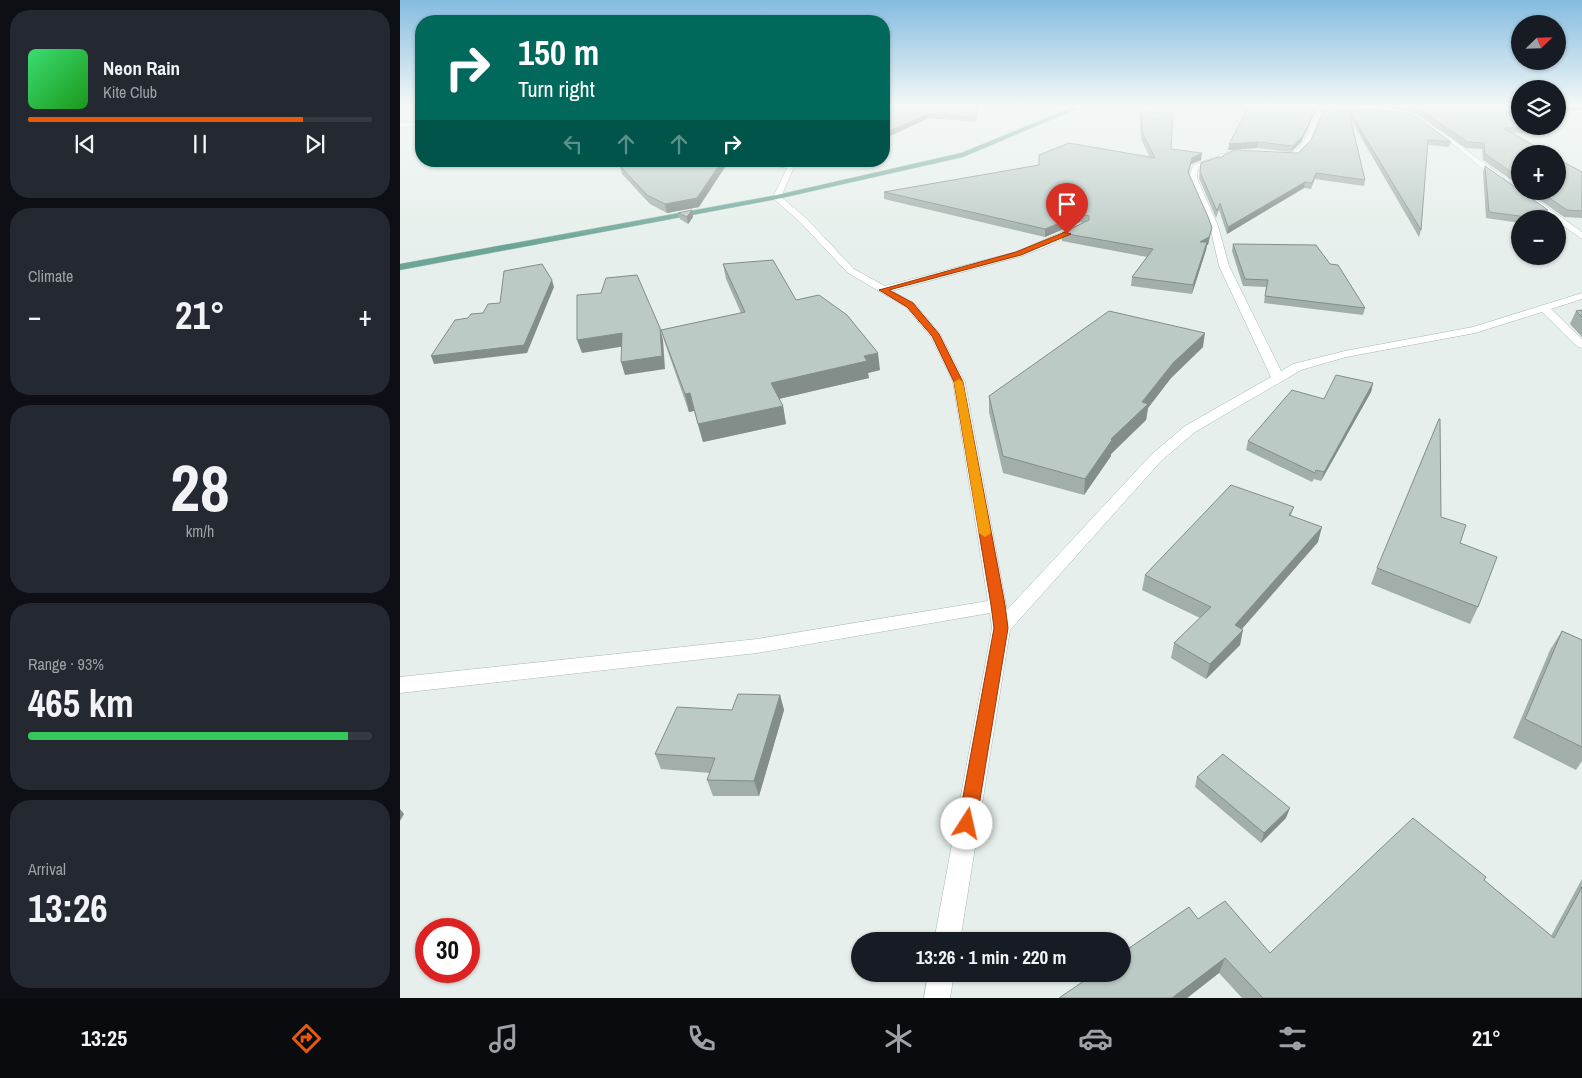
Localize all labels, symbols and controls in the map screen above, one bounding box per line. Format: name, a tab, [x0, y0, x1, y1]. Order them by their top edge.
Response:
north arrow	[1511, 15, 1566, 70]
map controls	[1511, 15, 1566, 265]
text: 150 m	[518, 29, 599, 76]
icon: right	[435, 35, 500, 100]
text: Neon Rain	[103, 55, 180, 81]
text: Turn right	[518, 74, 595, 104]
button: layers	[1511, 80, 1566, 135]
text: Kite Club	[103, 81, 157, 103]
icon: previous	[71, 130, 99, 158]
icon: pause	[186, 130, 214, 158]
icon: next	[301, 130, 329, 158]
icon: left	[559, 130, 587, 158]
icon: ahead	[612, 130, 640, 158]
icon: ahead	[665, 130, 693, 158]
icon: right	[718, 130, 746, 158]
button: +	[1511, 145, 1566, 200]
pin	[1046, 183, 1088, 234]
icon: arrive	[1053, 190, 1081, 218]
button: −	[1511, 210, 1566, 265]
text: Climate	[28, 265, 73, 287]
text: 21°	[175, 290, 225, 341]
text: −	[28, 297, 41, 335]
text: +	[359, 297, 372, 335]
text: 28	[170, 444, 230, 531]
text: km/h	[186, 520, 214, 542]
text: Range · 93%	[28, 653, 104, 675]
text: 465 km	[28, 678, 134, 729]
position arrow	[940, 797, 992, 849]
text: Arrival	[28, 858, 66, 880]
text: 13:26	[28, 883, 108, 934]
speed limit sign: 30	[415, 918, 480, 983]
text: 13:26 · 1 min · 220 m	[916, 944, 1066, 970]
icon: directions	[289, 1021, 324, 1056]
icon: music	[486, 1021, 521, 1056]
icon: phone	[684, 1021, 719, 1056]
icon: climate	[881, 1021, 916, 1056]
icon: car	[1078, 1021, 1113, 1056]
icon: filters	[1275, 1021, 1310, 1056]
text: 13:25	[81, 1023, 127, 1053]
text: 21°	[1472, 1023, 1501, 1053]

